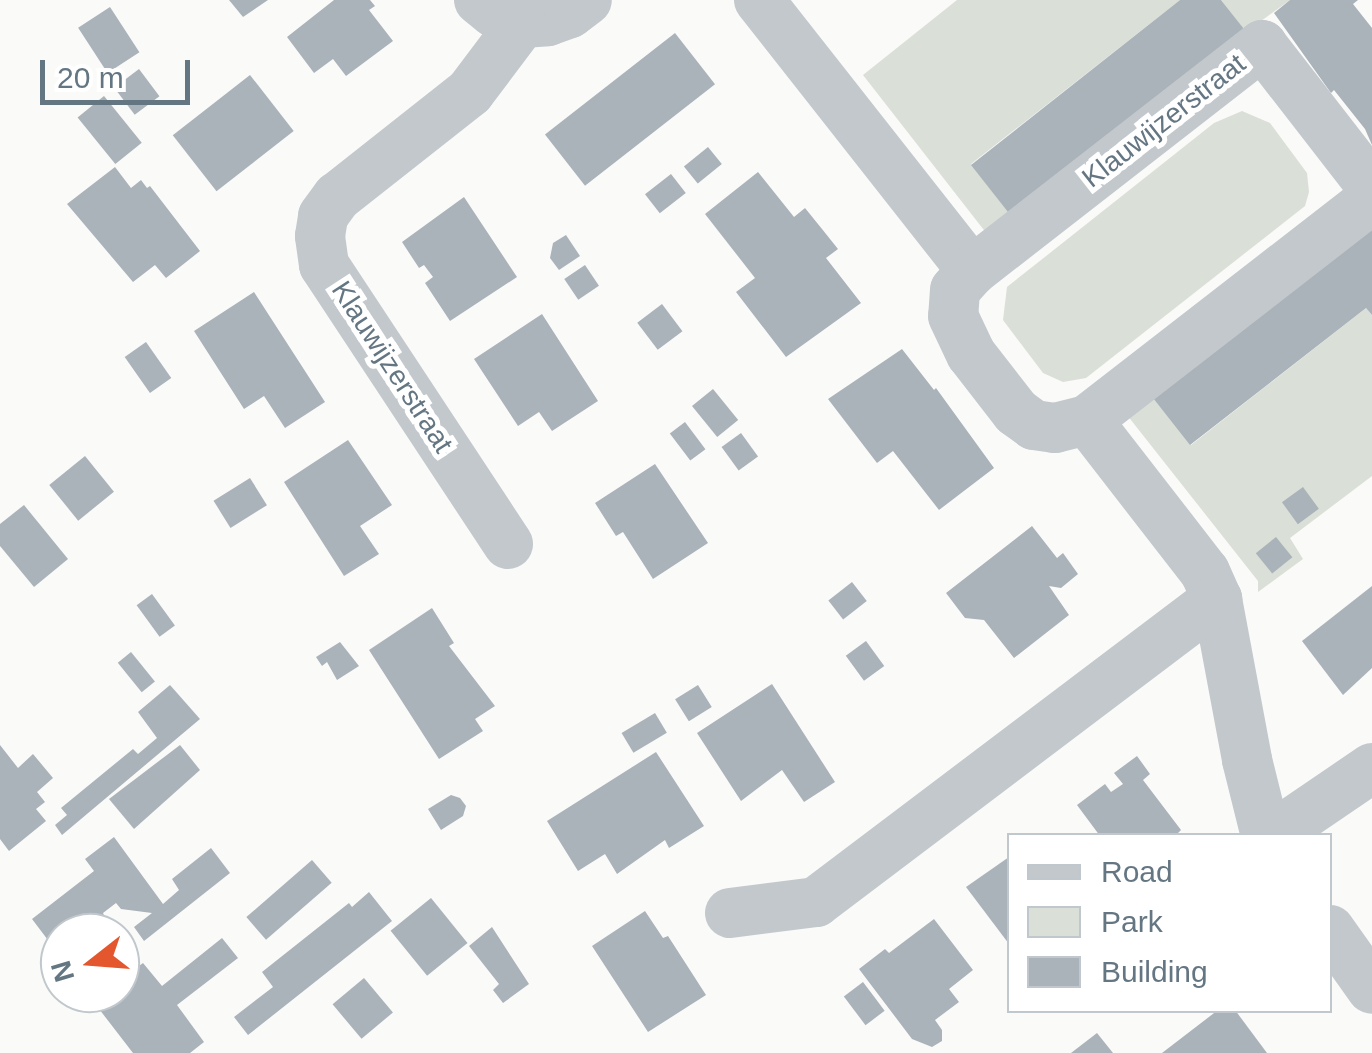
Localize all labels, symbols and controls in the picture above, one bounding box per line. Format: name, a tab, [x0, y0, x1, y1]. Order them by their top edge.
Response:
scale bar	[45, 40, 195, 102]
street label: Klauwijzerstraat	[1076, 47, 1252, 195]
text: 20 m	[57, 61, 124, 94]
street label: Klauwijzerstraat	[324, 275, 460, 459]
legend	[1007, 833, 1332, 1013]
text: Road	[1101, 855, 1173, 888]
text: Park	[1101, 905, 1163, 938]
north arrow	[40, 913, 140, 1013]
text: Building	[1101, 955, 1208, 988]
text: N	[45, 957, 81, 986]

